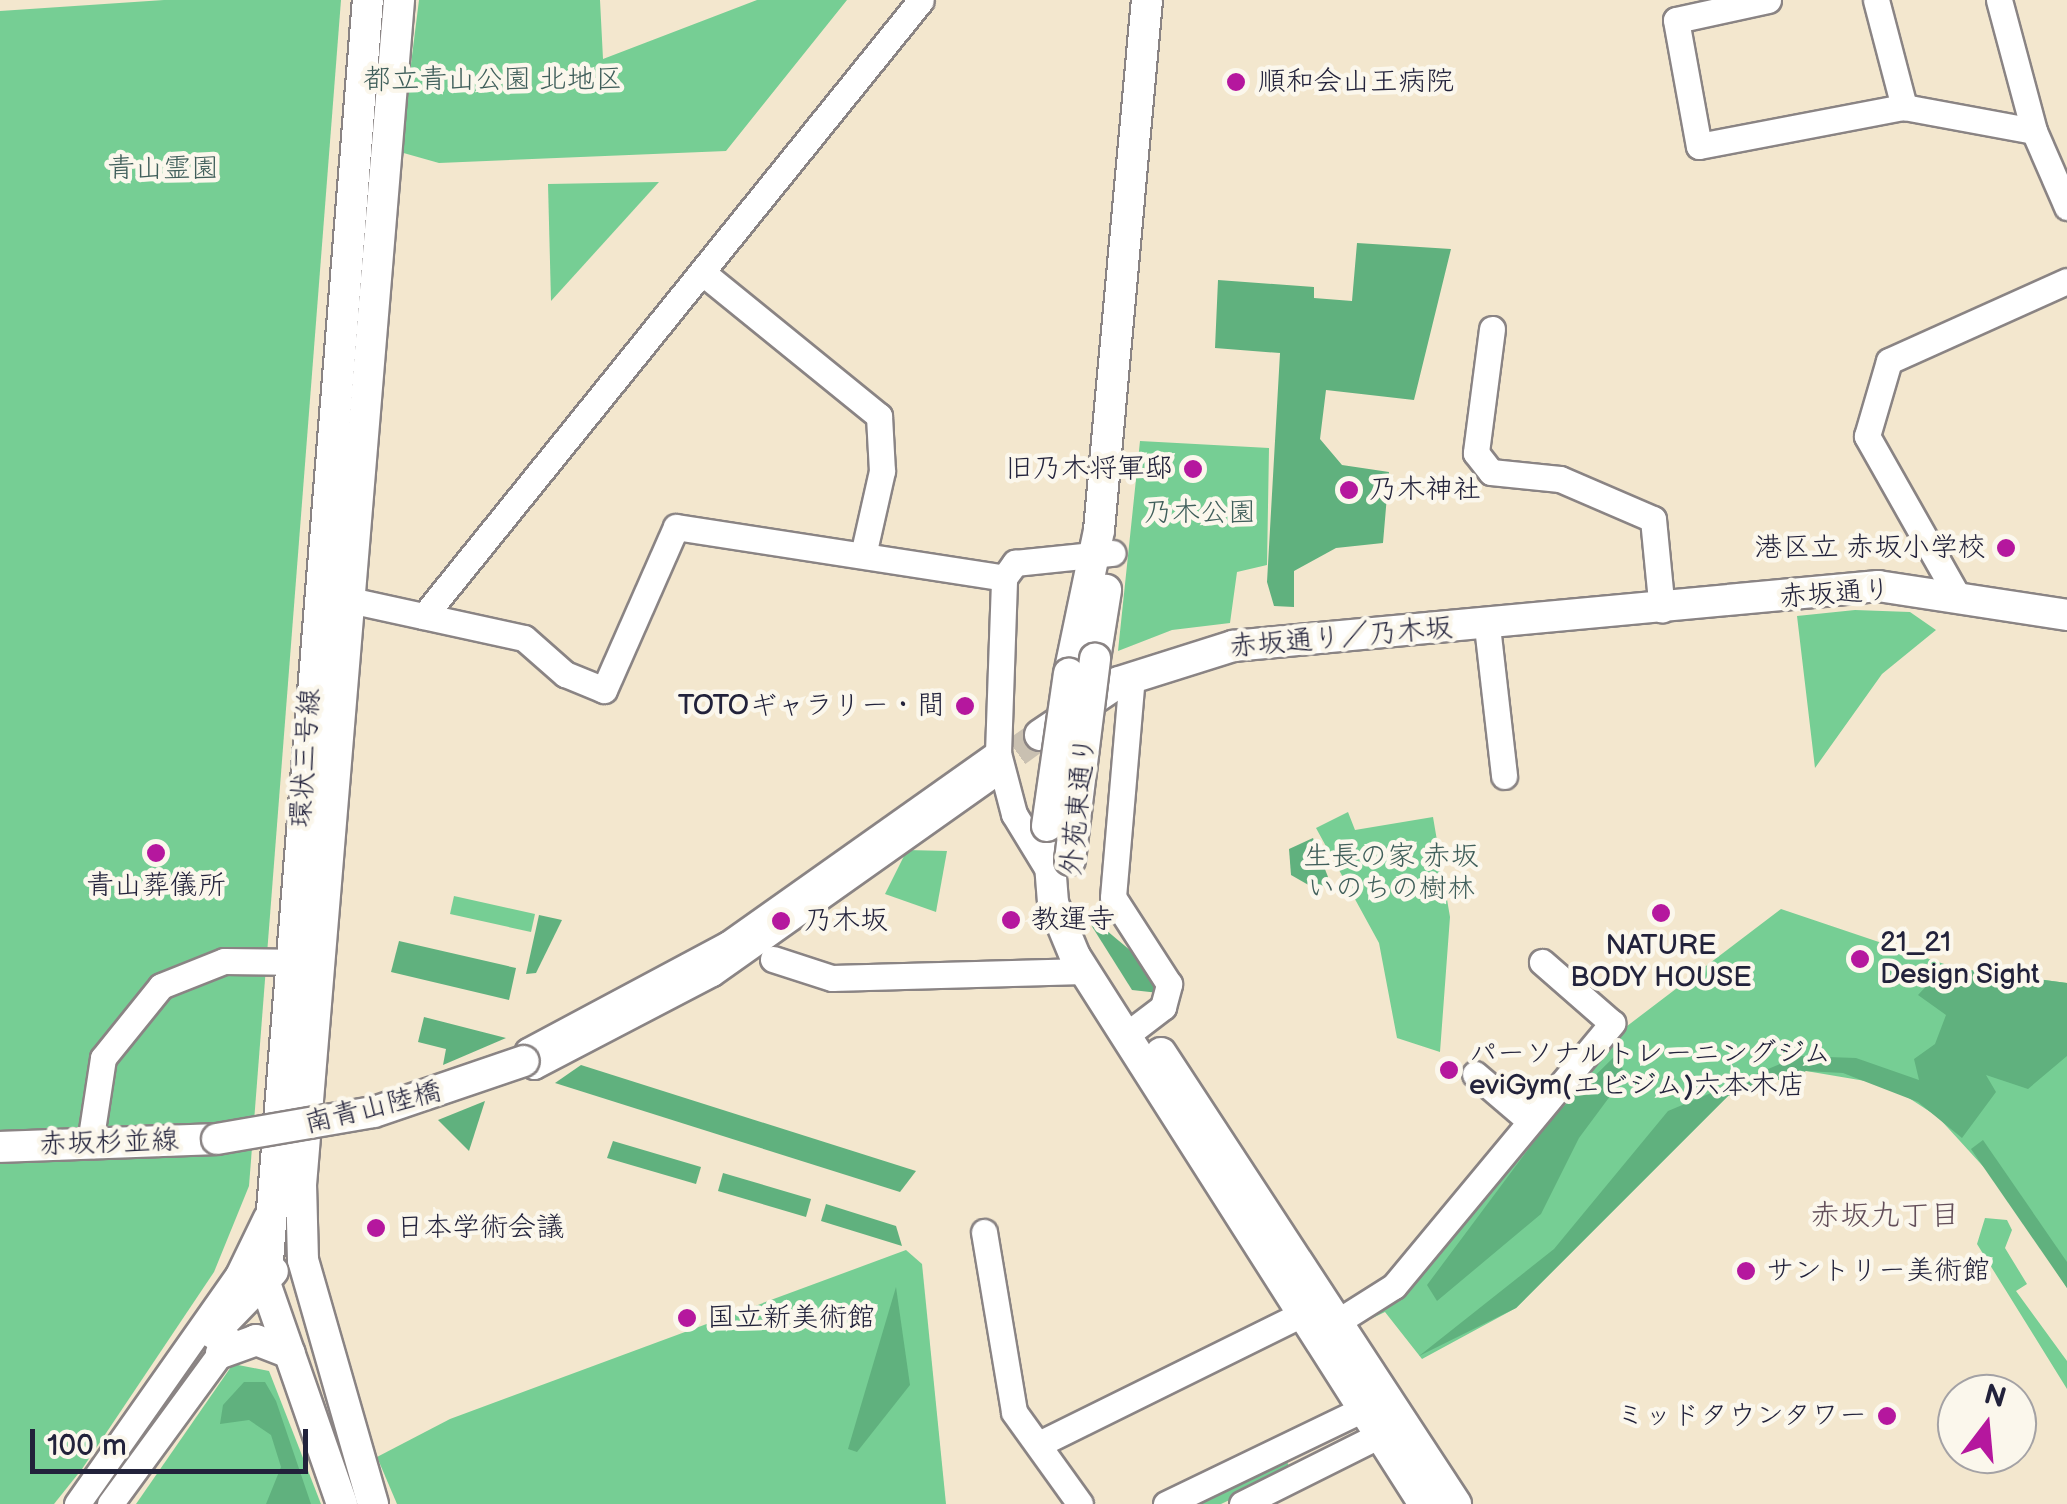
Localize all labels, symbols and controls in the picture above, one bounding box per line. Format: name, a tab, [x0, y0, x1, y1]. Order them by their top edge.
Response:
park label: 都立青山公園 北地区	[363, 63, 623, 97]
place label: 順和会山王病院	[1258, 65, 1454, 99]
marker: 順和会山王病院	[1223, 69, 1249, 95]
park label: 青山霊園	[107, 152, 219, 186]
place label: 旧乃木将軍邸	[1005, 452, 1173, 486]
marker: 旧乃木将軍邸	[1182, 458, 1204, 480]
place label: 乃木神社	[1369, 473, 1481, 507]
marker: 乃木神社	[1338, 479, 1360, 501]
park label: 乃木公園	[1144, 496, 1256, 530]
place label: 港区立 赤坂小学校	[1754, 531, 1986, 565]
marker: 港区立 赤坂小学校	[1995, 537, 2017, 559]
street label: 赤坂通り	[1778, 573, 1892, 615]
street label: 赤坂通り／乃木坂	[1228, 612, 1454, 664]
street label: 環状三号線	[284, 687, 328, 829]
place label: TOTOギャラリー・間	[678, 689, 945, 723]
marker: TOTOギャラリー・間	[954, 695, 976, 717]
street label: 外苑東通り	[1055, 735, 1103, 877]
park label: 生長の家 赤坂 いのちの樹林	[1303, 840, 1479, 906]
marker: 青山葬儀所	[145, 842, 167, 864]
place label: 青山葬儀所	[86, 869, 226, 903]
marker: NATURE BODY HOUSE	[1650, 902, 1672, 924]
place label: 教運寺	[1031, 903, 1115, 937]
place label: 乃木坂	[804, 904, 888, 938]
marker: 乃木坂	[768, 908, 794, 934]
marker: 教運寺	[1000, 909, 1022, 931]
place label: 21_21 Design Sight	[1880, 926, 2040, 992]
place label: NATURE BODY HOUSE	[1570, 929, 1752, 995]
marker: 21_21 Design Sight	[1849, 948, 1871, 970]
place label: パーソナルトレーニングジム eviGym(エビジム)六本木店	[1469, 1037, 1834, 1103]
marker: パーソナルトレーニングジム eviGym(エビジム)六本木店	[1438, 1059, 1460, 1081]
street label: 南青山陸橋	[301, 1075, 445, 1141]
street label: 赤坂杉並線	[38, 1124, 180, 1162]
district label: 赤坂九丁目	[1810, 1198, 1960, 1234]
place label: 日本学術会議	[396, 1211, 564, 1245]
marker: 日本学術会議	[365, 1217, 387, 1239]
place label: サントリー美術館	[1766, 1254, 1990, 1288]
marker: サントリー美術館	[1735, 1260, 1757, 1282]
place label: 国立新美術館	[707, 1301, 875, 1335]
marker: 国立新美術館	[676, 1307, 698, 1329]
north arrow	[1937, 1374, 2037, 1474]
text: N	[1980, 1378, 2010, 1415]
place label: ミッドタウンタワー	[1615, 1399, 1867, 1433]
marker: ミッドタウンタワー	[1876, 1405, 1898, 1427]
scale bar	[35, 1409, 312, 1471]
text: 100 m	[47, 1428, 127, 1464]

